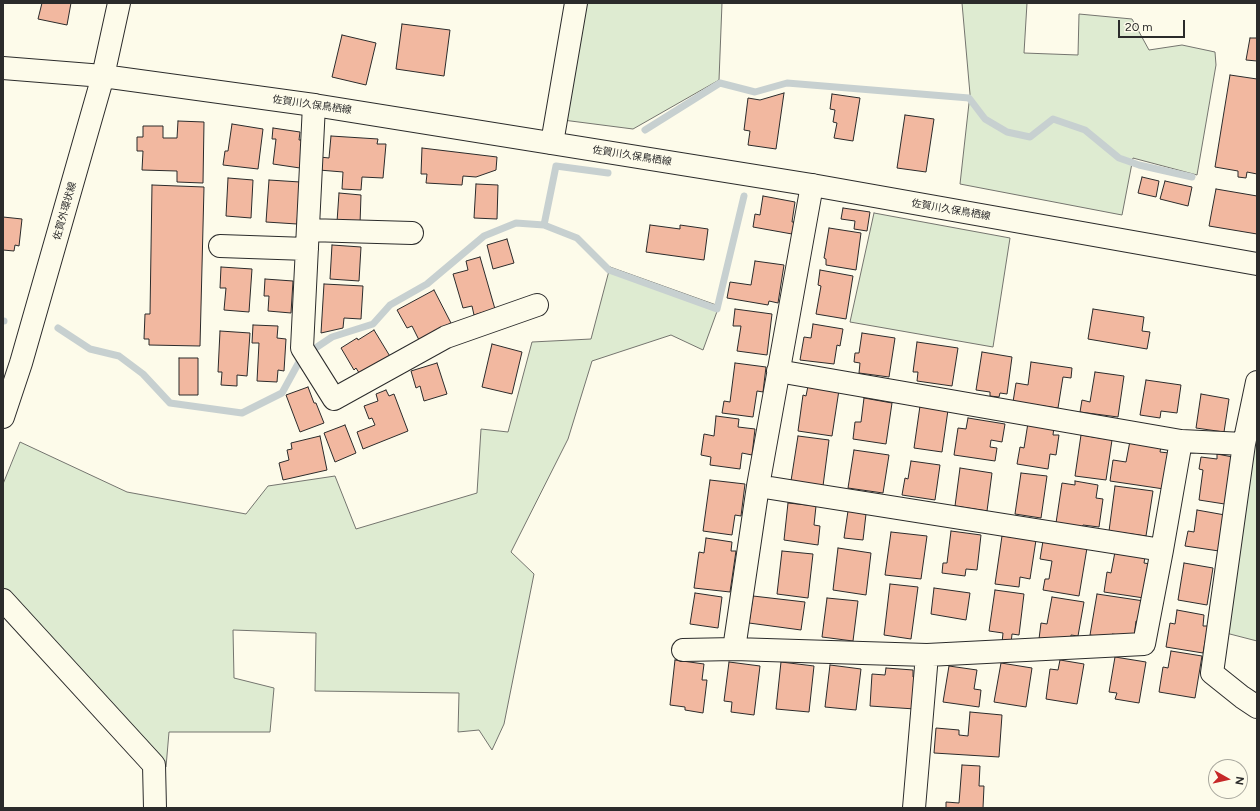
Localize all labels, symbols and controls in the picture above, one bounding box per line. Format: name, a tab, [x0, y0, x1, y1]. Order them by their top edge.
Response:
scale bar	[1120, 12, 1187, 38]
text: 20 m	[1125, 20, 1153, 34]
street label: 佐賀川久保鳥栖線	[272, 93, 352, 117]
street label: 佐賀川久保鳥栖線	[592, 144, 672, 168]
street label: 佐賀外環状線	[51, 181, 79, 241]
street label: 佐賀川久保鳥栖線	[911, 197, 991, 223]
north arrow	[1208, 759, 1248, 799]
text: N	[1232, 775, 1246, 786]

